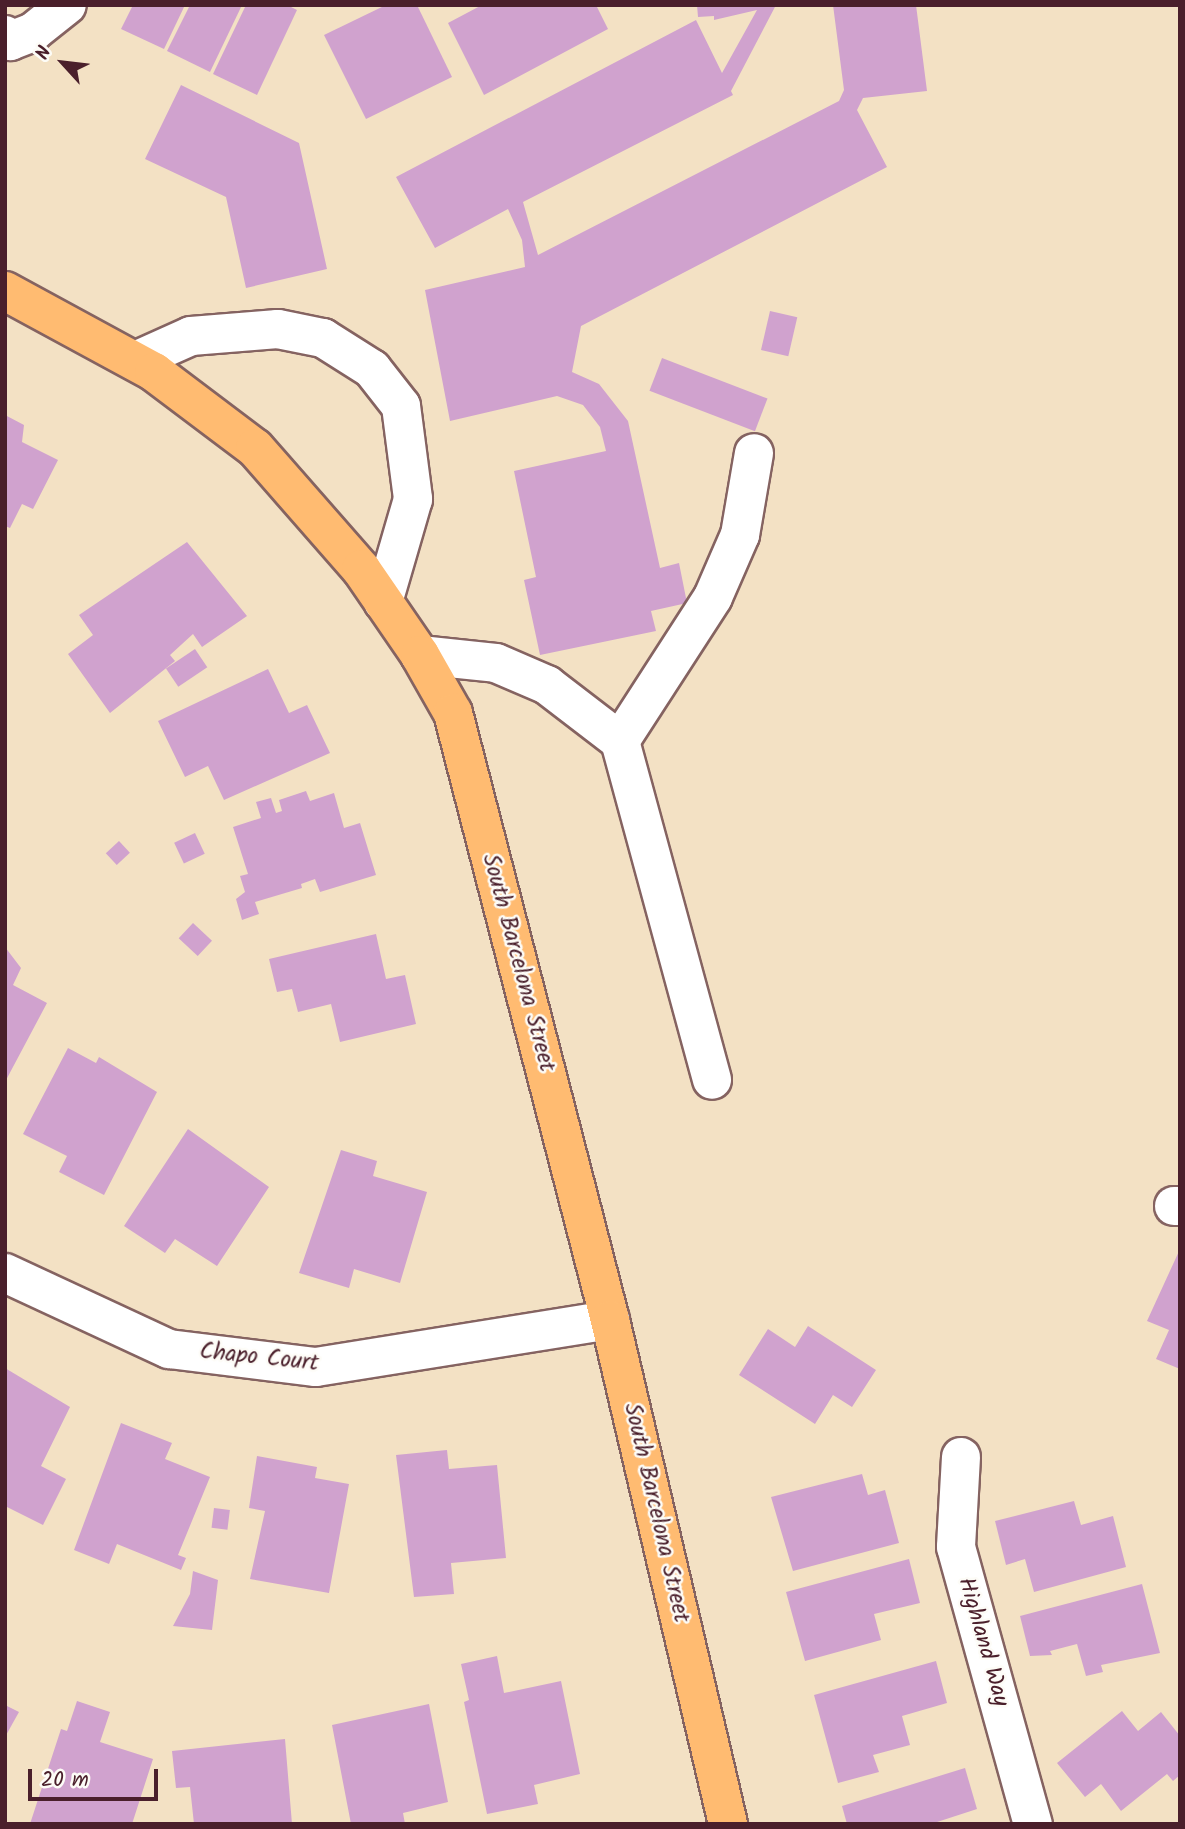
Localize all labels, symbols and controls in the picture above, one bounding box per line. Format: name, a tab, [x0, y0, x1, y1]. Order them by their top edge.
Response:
north arrow	[28, 28, 98, 98]
text: N	[28, 41, 60, 66]
street label: South Barcelona Street	[476, 851, 560, 1075]
street label: Chapo Court	[198, 1338, 320, 1378]
street label: South Barcelona Street	[617, 1401, 695, 1625]
street label: Highland Way	[951, 1574, 1015, 1710]
scale bar	[32, 1756, 161, 1800]
text: 20 m	[41, 1764, 89, 1797]

